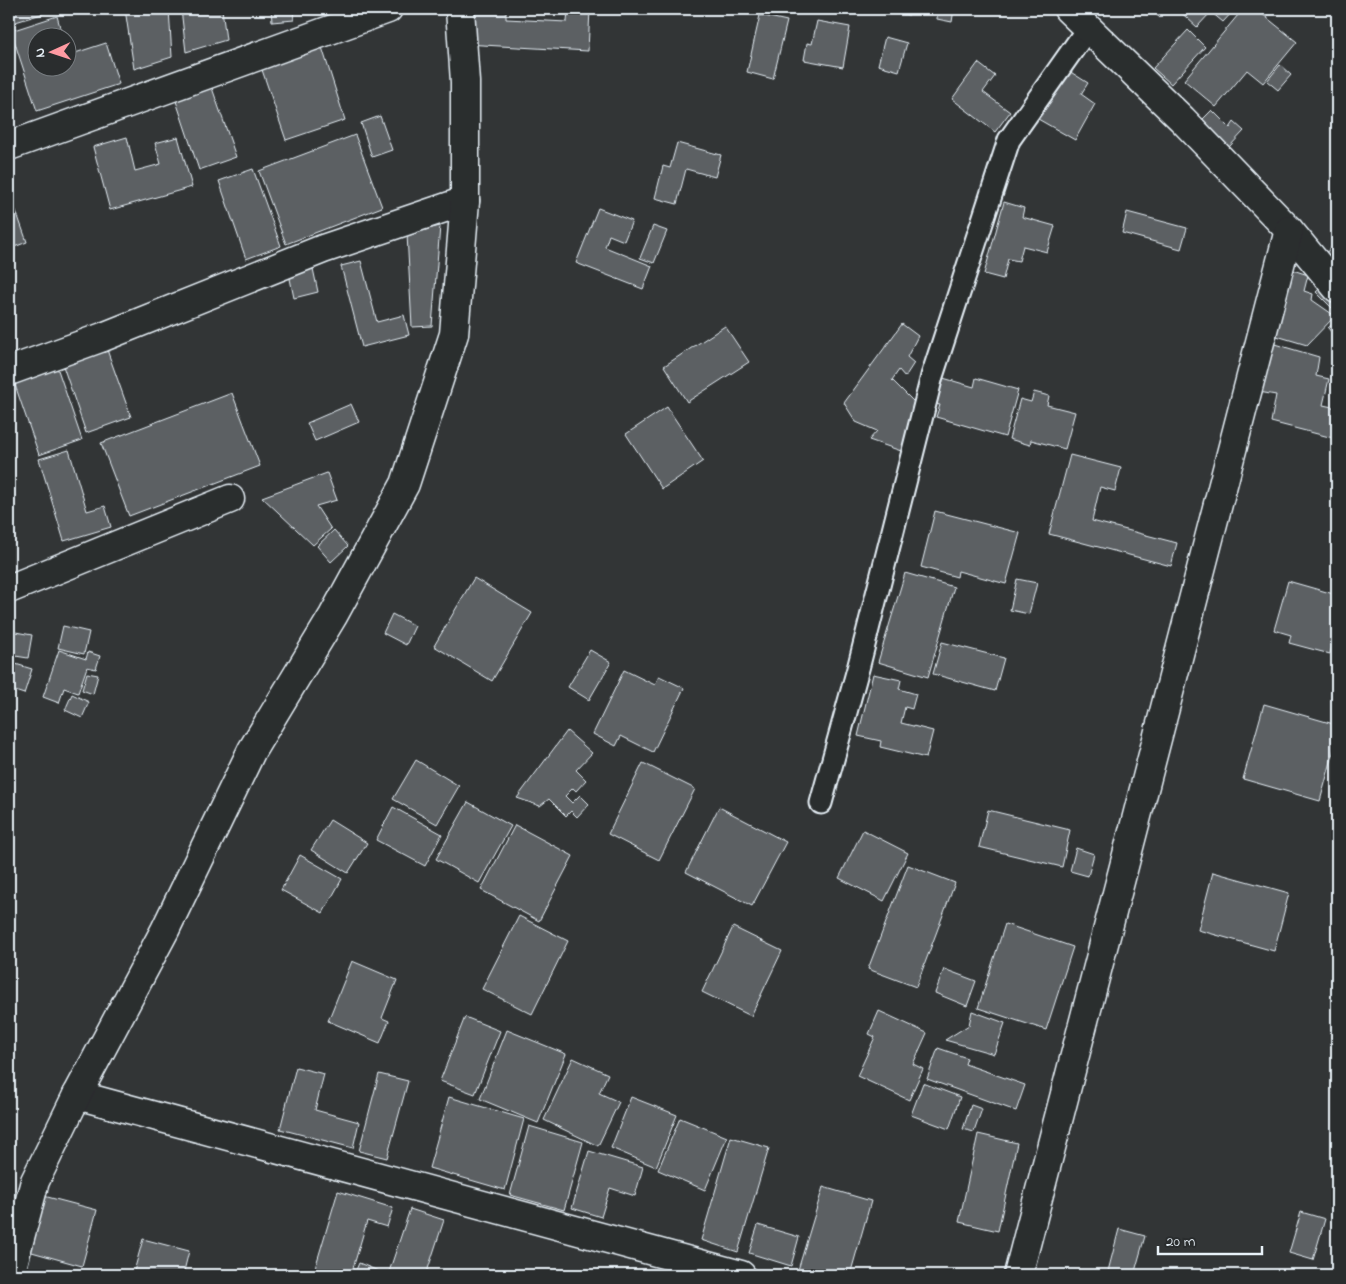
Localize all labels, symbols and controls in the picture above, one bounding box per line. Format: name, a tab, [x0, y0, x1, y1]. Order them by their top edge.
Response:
north arrow	[28, 28, 78, 78]
text: N	[30, 47, 51, 58]
scale bar	[1158, 1224, 1262, 1256]
text: 20 m	[1166, 1231, 1196, 1253]

